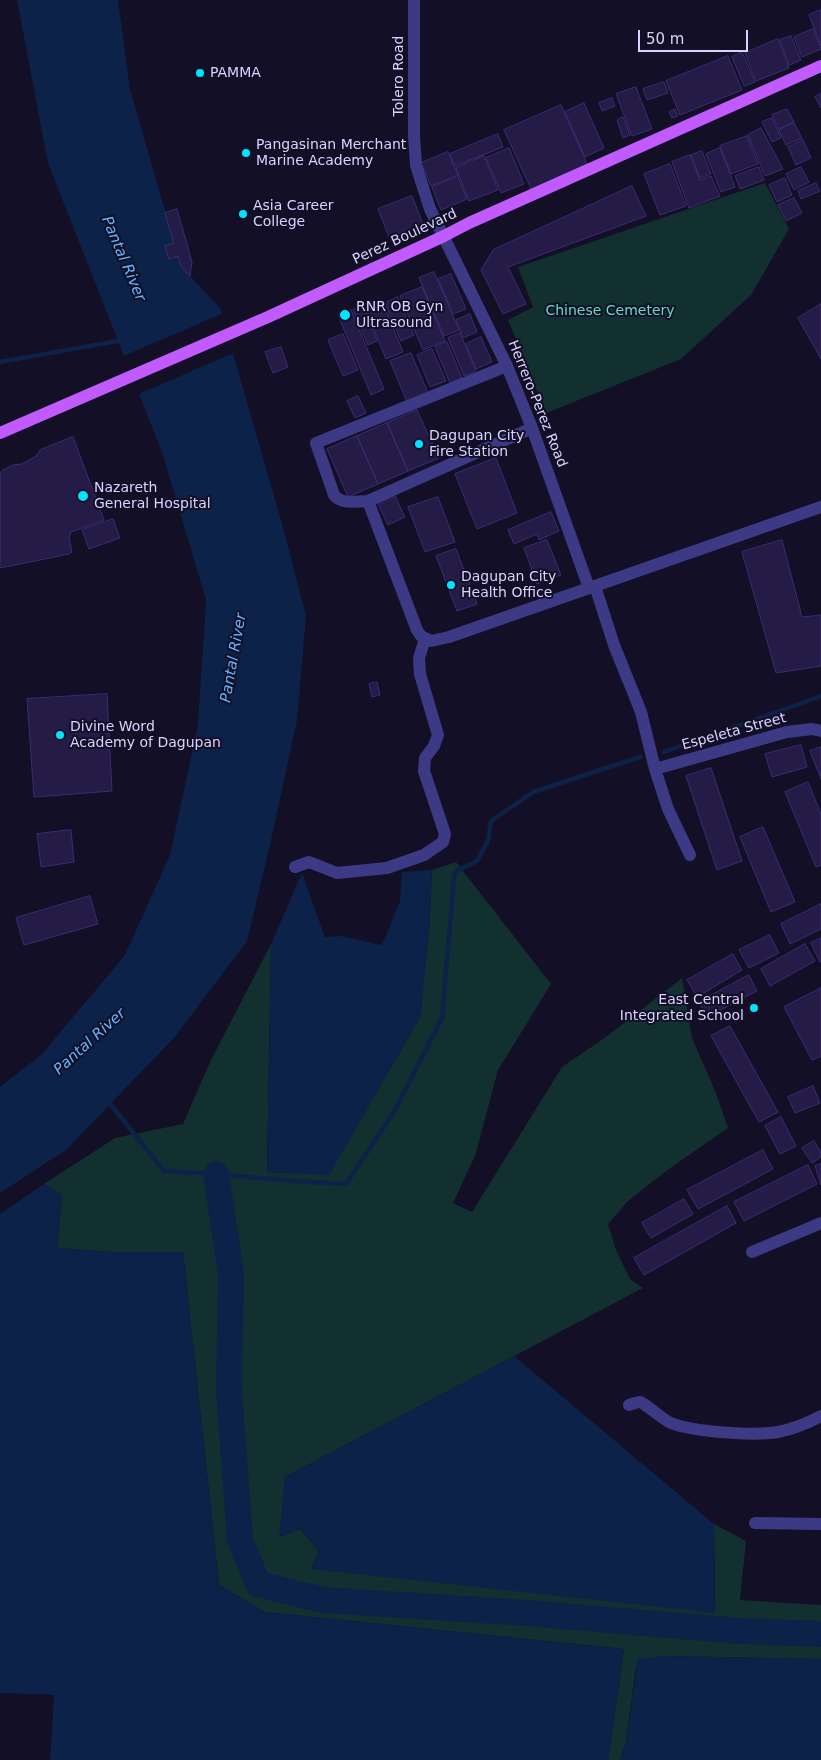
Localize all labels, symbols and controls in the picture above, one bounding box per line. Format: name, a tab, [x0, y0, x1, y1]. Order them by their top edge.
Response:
scale bar	[641, 20, 751, 52]
text: 50 m	[646, 30, 684, 48]
street label: Tolero Road	[391, 36, 407, 116]
place label: PAMMA	[210, 65, 261, 81]
marker: PAMMA	[194, 67, 206, 79]
place label: Pangasinan Merchant Marine Academy	[256, 137, 406, 170]
marker: Pangasinan Merchant Marine Academy	[240, 147, 252, 159]
place label: Asia Career College	[253, 198, 334, 230]
street label: Perez Boulevard	[350, 205, 460, 269]
marker: Asia Career College	[237, 208, 249, 220]
water label: Pantal River	[97, 214, 149, 304]
place label: RNR OB Gyn Ultrasound	[356, 299, 443, 332]
park label: Chinese Cemetery	[545, 303, 675, 319]
marker: RNR OB Gyn Ultrasound	[338, 308, 352, 322]
street label: Herrero-Perez Road	[504, 338, 570, 470]
place label: Dagupan City Fire Station	[429, 428, 524, 461]
marker: Dagupan City Fire Station	[413, 438, 425, 450]
place label: Nazareth General Hospital	[94, 480, 211, 512]
marker: Nazareth General Hospital	[76, 489, 90, 503]
place label: Dagupan City Health Office	[461, 569, 556, 602]
marker: Dagupan City Health Office	[445, 579, 457, 591]
water label: Pantal River	[217, 612, 251, 704]
street label: Espeleta Street	[680, 710, 788, 754]
place label: Divine Word Academy of Dagupan	[70, 719, 221, 752]
marker: Divine Word Academy of Dagupan	[54, 729, 66, 741]
place label: East Central Integrated School	[620, 992, 744, 1024]
marker: East Central Integrated School	[748, 1002, 760, 1014]
water label: Pantal River	[50, 1005, 130, 1079]

